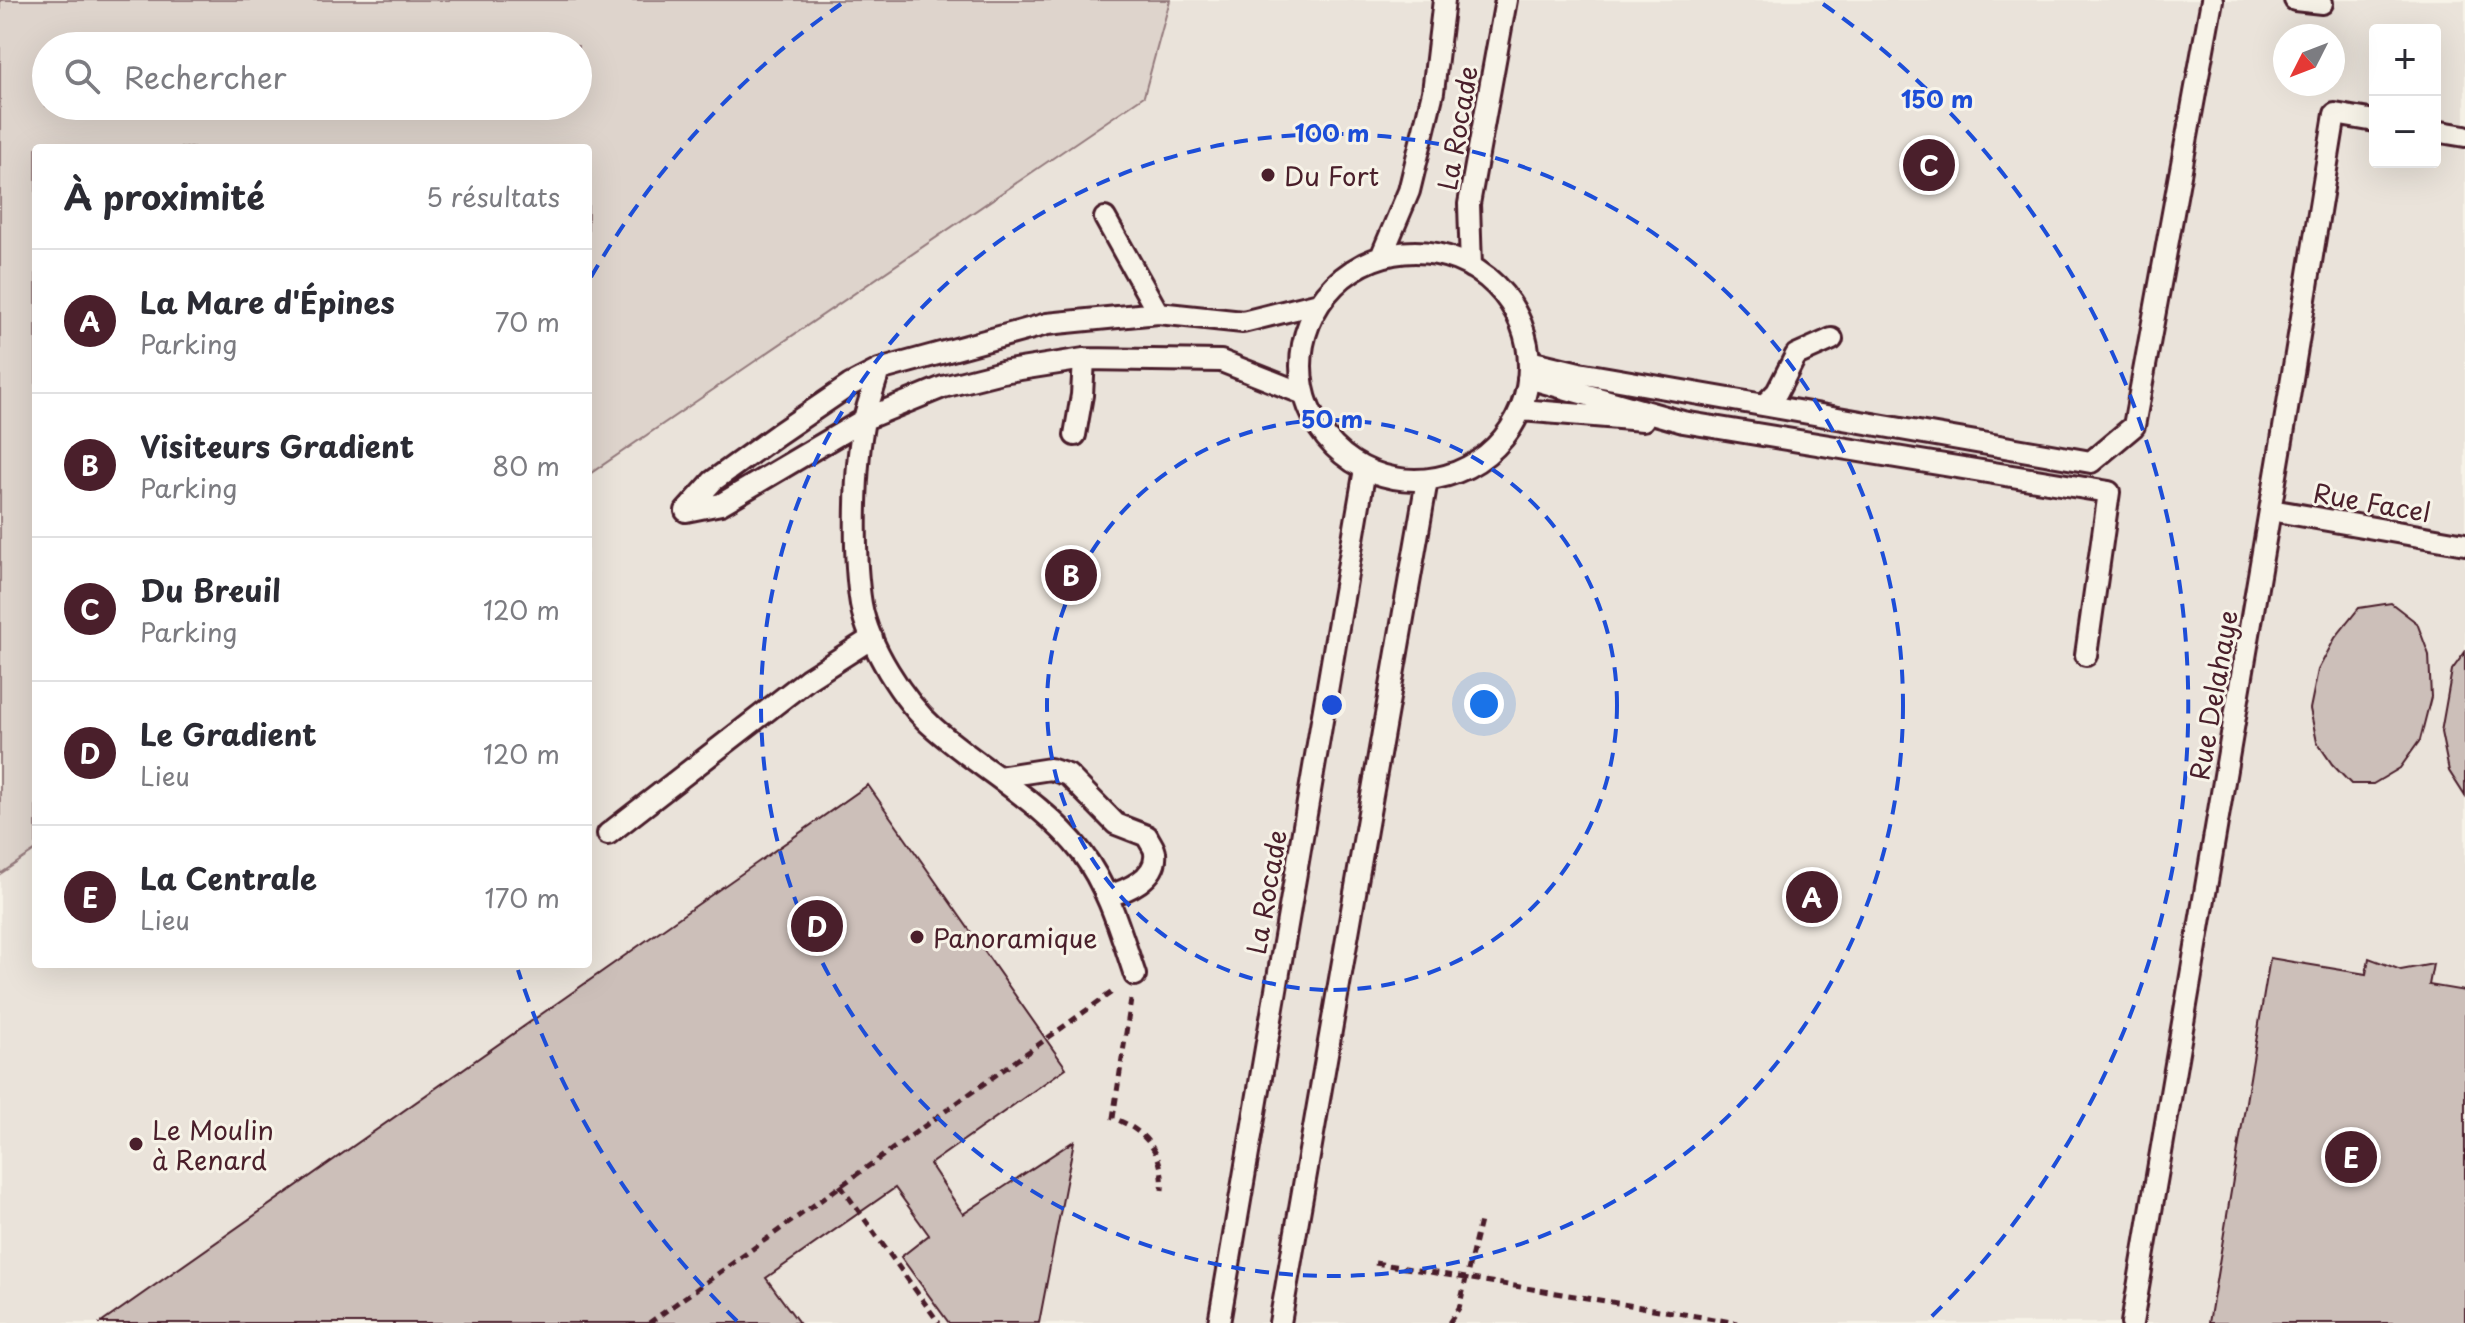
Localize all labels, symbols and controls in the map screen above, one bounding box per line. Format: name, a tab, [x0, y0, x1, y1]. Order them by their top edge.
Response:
north arrow	[2273, 24, 2345, 96]
map controls	[2369, 24, 2441, 168]
button: +	[2369, 24, 2441, 96]
search box	[32, 32, 592, 120]
icon: search	[60, 54, 104, 98]
text: Rechercher	[124, 54, 287, 99]
street label: La Rocade	[1427, 63, 1487, 193]
text: 150 m	[1901, 80, 1973, 116]
button: −	[2369, 96, 2441, 168]
text: 100 m	[1295, 114, 1369, 150]
pin: C	[1903, 135, 1955, 195]
place label: Du Fort	[1284, 156, 1379, 195]
marker: Du Fort	[1259, 166, 1277, 184]
text: À proximité	[64, 170, 265, 222]
text: 5 résultats	[426, 177, 560, 216]
text: La Mare d'Épines	[140, 279, 395, 324]
text: A	[80, 302, 100, 341]
text: 70 m	[495, 302, 560, 341]
text: Parking	[140, 324, 237, 363]
text: 50 m	[1301, 400, 1363, 436]
text: Visiteurs Gradient	[140, 423, 414, 468]
text: B	[81, 446, 99, 485]
text: 80 m	[492, 446, 560, 485]
text: Parking	[140, 468, 237, 507]
street label: Rue Facel	[2310, 473, 2434, 531]
pin: B	[1045, 545, 1097, 605]
text: Du Breuil	[140, 567, 281, 612]
text: C	[80, 590, 100, 629]
text: 120 m	[483, 590, 560, 629]
street label: Rue Delahaye	[2179, 607, 2247, 783]
text: Parking	[140, 612, 237, 651]
your location	[1464, 684, 1504, 724]
centre of rings	[1318, 691, 1346, 719]
text: Le Gradient	[140, 711, 317, 756]
text: D	[80, 734, 100, 773]
text: 120 m	[483, 734, 560, 773]
text: Lieu	[140, 756, 190, 795]
street label: La Rocade	[1236, 827, 1296, 957]
text: La Centrale	[140, 855, 317, 900]
pin: A	[1786, 867, 1838, 927]
text: E	[82, 878, 98, 917]
text: 170 m	[485, 878, 560, 917]
pin: D	[791, 896, 843, 956]
text: Lieu	[140, 900, 190, 939]
place label: Panoramique	[933, 918, 1097, 957]
marker: Panoramique	[908, 928, 926, 946]
place label: Le Moulin à Renard	[152, 1110, 274, 1179]
pin: E	[2325, 1127, 2377, 1187]
marker: Le Moulin à Renard	[127, 1135, 145, 1153]

